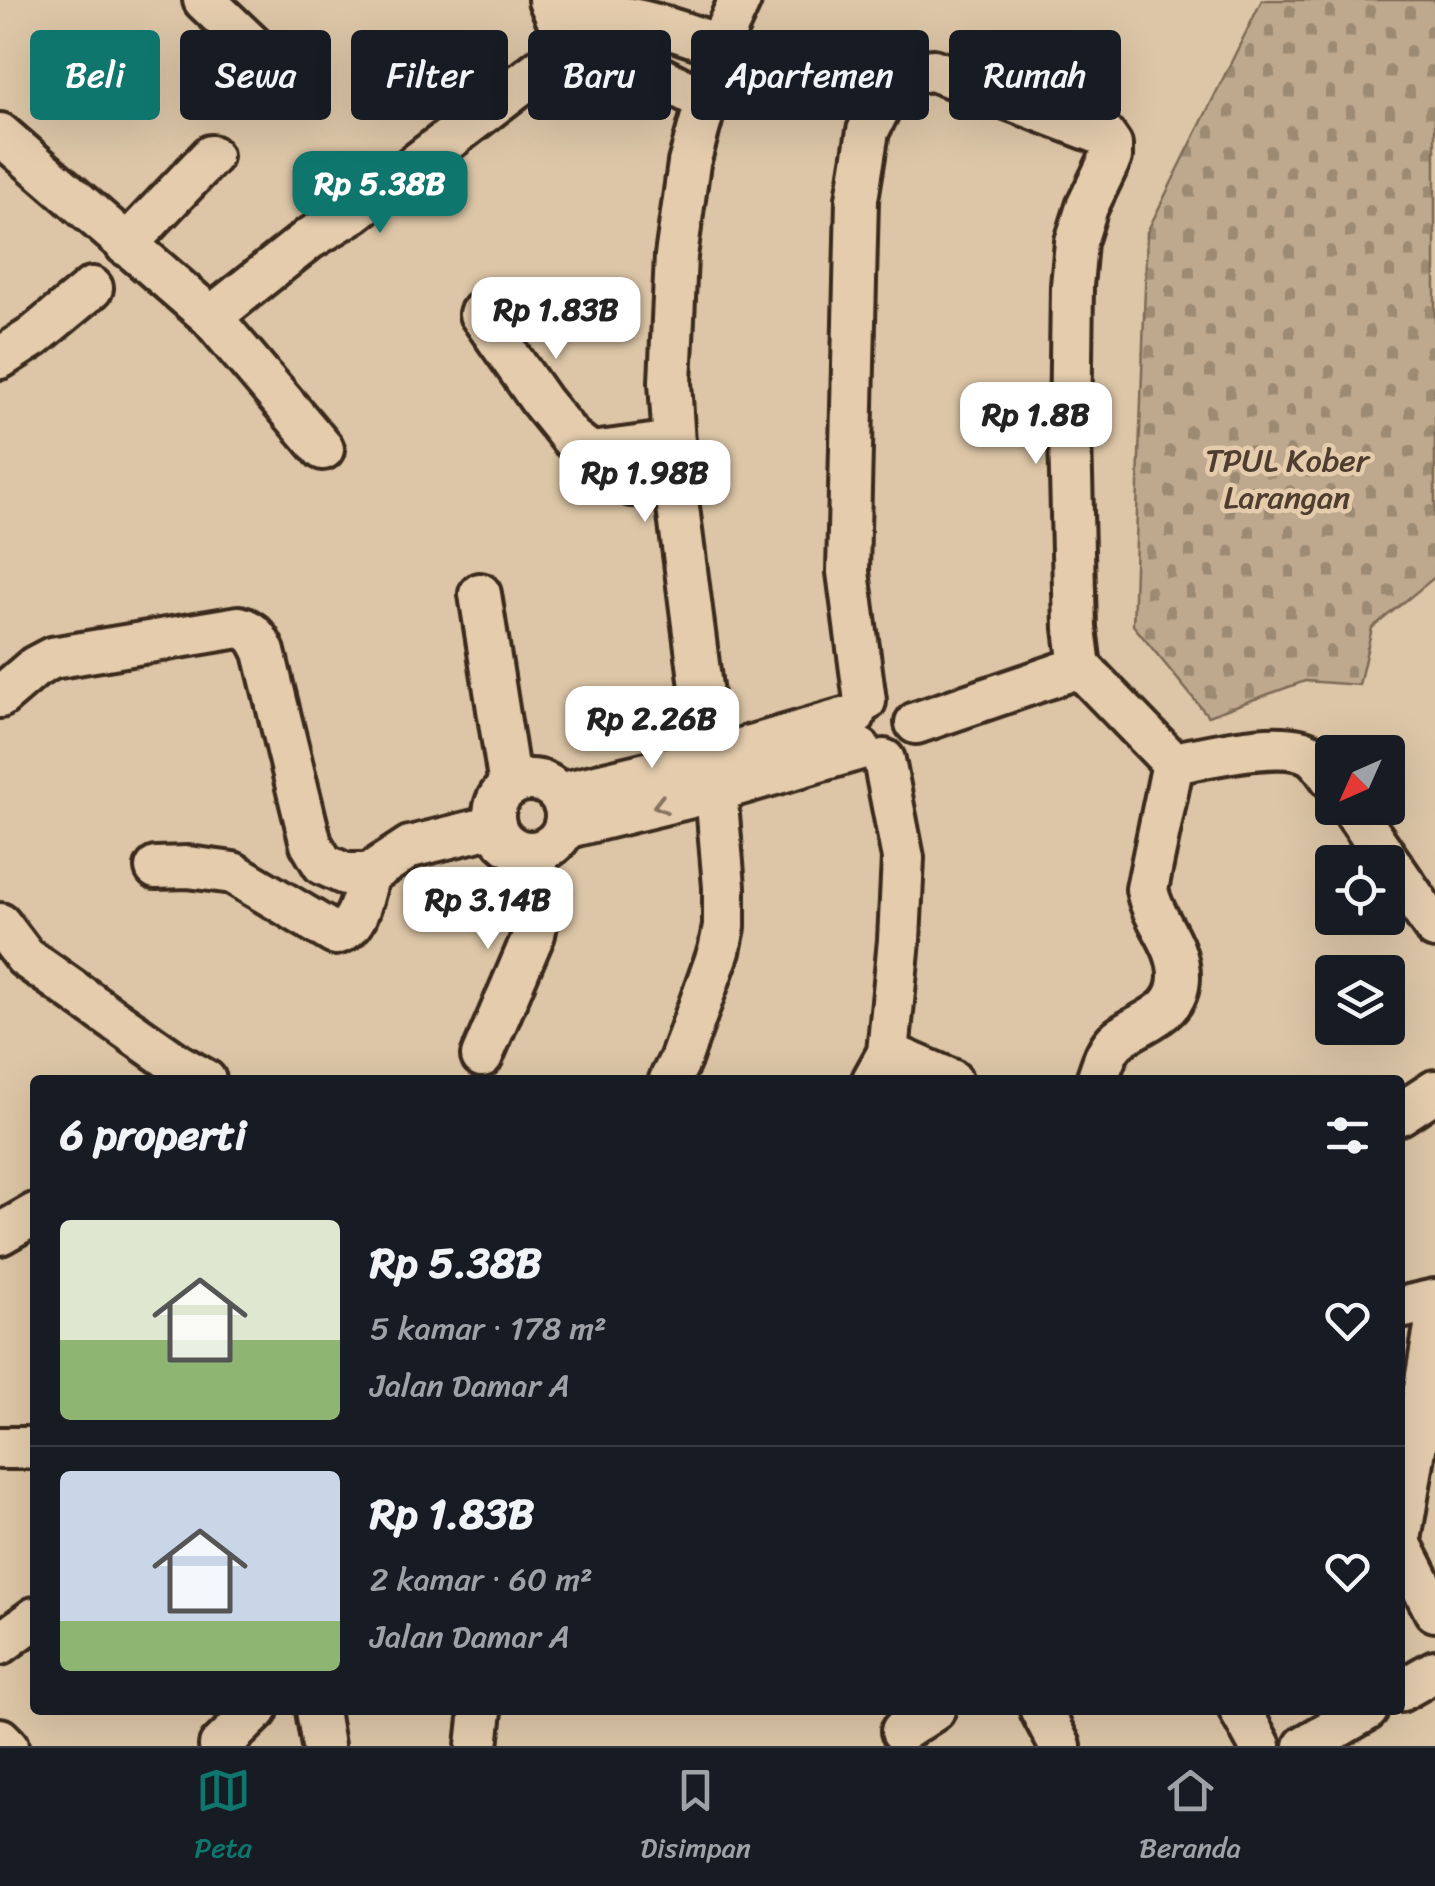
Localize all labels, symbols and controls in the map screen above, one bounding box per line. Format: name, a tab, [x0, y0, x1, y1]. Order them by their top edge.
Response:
chip: Beli	[30, 30, 160, 120]
chip: Sewa	[180, 30, 331, 120]
chip: Filter	[351, 30, 508, 120]
chip: Baru	[528, 30, 671, 120]
chip: Apartemen	[691, 30, 929, 120]
chip: Rumah	[949, 30, 1121, 120]
pin: Rp 5.38B	[277, 151, 483, 236]
text: Rp 5.38B	[315, 155, 445, 212]
pin: Rp 1.83B	[453, 277, 659, 362]
text: Rp 1.83B	[493, 281, 619, 338]
pin: Rp 1.8B	[944, 382, 1128, 467]
text: Rp 1.8B	[982, 386, 1090, 443]
park label: TPUL Kober Larangan	[1205, 432, 1371, 526]
pin: Rp 1.98B	[542, 440, 748, 525]
text: Rp 1.98B	[581, 444, 709, 501]
pin: Rp 2.26B	[549, 686, 755, 771]
text: Rp 2.26B	[587, 690, 717, 747]
north arrow	[1315, 735, 1405, 825]
map controls	[1315, 735, 1405, 1045]
one-way arrow	[652, 793, 669, 814]
button: locate	[1315, 845, 1405, 935]
pin: Rp 3.14B	[385, 867, 591, 952]
text: Rp 3.14B	[425, 871, 551, 928]
button: layers	[1315, 955, 1405, 1045]
text: 6 properti	[60, 1098, 246, 1172]
icon: filters	[1320, 1108, 1375, 1163]
text: Rp 5.38B	[370, 1226, 542, 1300]
icon: home	[140, 1260, 260, 1380]
icon: heart	[1320, 1293, 1375, 1348]
text: 5 kamar · 178 m²	[370, 1300, 607, 1357]
text: Jalan Damar A	[370, 1357, 570, 1414]
text: Rp 1.83B	[370, 1477, 534, 1551]
icon: home	[140, 1511, 260, 1631]
icon: heart	[1320, 1544, 1375, 1599]
text: 2 kamar · 60 m²	[370, 1551, 593, 1608]
text: Jalan Damar A	[370, 1608, 570, 1665]
tab: Peta	[194, 1763, 252, 1872]
tab: Disimpan	[640, 1763, 751, 1872]
tab: Beranda	[1139, 1763, 1241, 1872]

